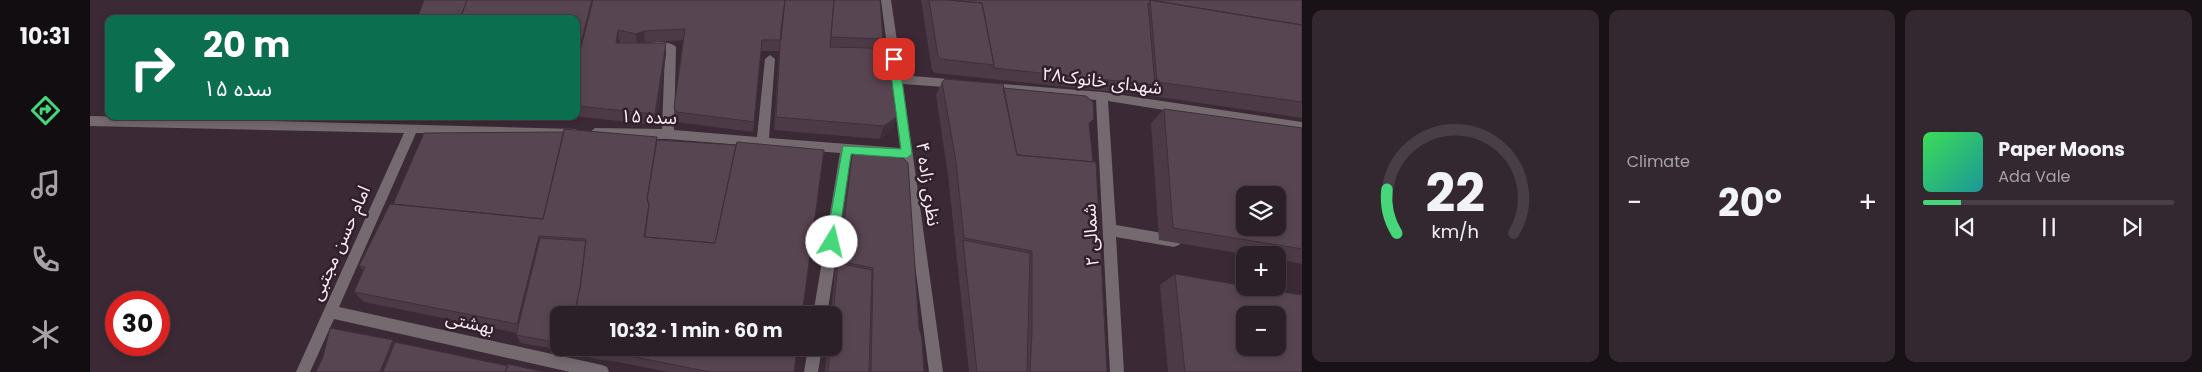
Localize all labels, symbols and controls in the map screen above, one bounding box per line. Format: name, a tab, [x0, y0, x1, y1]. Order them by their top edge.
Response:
text: 20 m	[203, 20, 290, 69]
text: 10:31	[20, 21, 70, 52]
icon: right	[120, 35, 185, 100]
pin	[873, 38, 915, 80]
icon: arrive	[880, 45, 908, 73]
street label: شهدای خانوک۲۸	[1040, 61, 1164, 100]
text: سده ۱۵	[203, 73, 272, 104]
icon: directions	[28, 93, 63, 128]
street label: سده ۱۵	[620, 103, 678, 130]
text: Paper Moons	[1998, 136, 2125, 163]
street label: نظری زاده ۴	[910, 140, 947, 228]
text: Climate	[1627, 150, 1690, 173]
text: 22	[1426, 157, 1485, 230]
text: Ada Vale	[1998, 165, 2071, 188]
icon: music	[28, 167, 63, 202]
text: 20°	[1718, 176, 1782, 229]
street label: امام حسن مجتبی	[303, 181, 378, 305]
text: −	[1627, 183, 1642, 222]
text: +	[1858, 183, 1877, 222]
map controls	[1236, 186, 1286, 356]
button: layers	[1236, 186, 1286, 236]
street label: شمالی ۲	[1076, 203, 1105, 267]
icon: previous	[1951, 213, 1979, 241]
icon: pause	[2035, 213, 2063, 241]
icon: next	[2118, 213, 2146, 241]
position arrow	[805, 215, 857, 267]
text: km/h	[1432, 219, 1479, 244]
icon: phone	[28, 242, 63, 277]
button: +	[1236, 246, 1286, 296]
speed limit sign: 30	[105, 291, 170, 356]
street label: بهشتی	[443, 305, 497, 340]
button: −	[1236, 306, 1286, 356]
icon: climate	[28, 317, 63, 352]
text: 10:32 · 1 min · 60 m	[609, 317, 783, 344]

